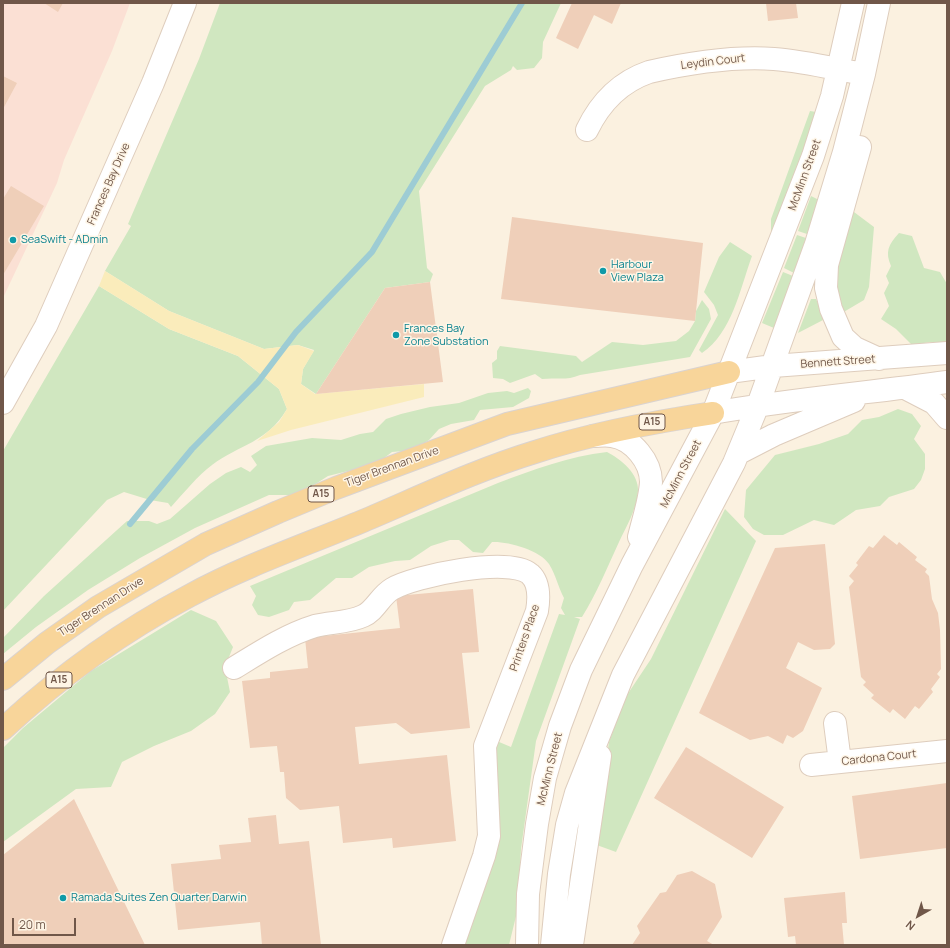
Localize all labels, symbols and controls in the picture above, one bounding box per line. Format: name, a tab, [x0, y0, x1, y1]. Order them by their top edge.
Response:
street label: Leydin Court	[680, 52, 746, 72]
street label: McMinn Street	[786, 138, 824, 212]
street label: Frances Bay Drive	[85, 141, 133, 227]
place label: SeaSwift - ADmin	[21, 233, 108, 247]
marker: SeaSwift - ADmin	[8, 235, 18, 245]
place label: Harbour View Plaza	[611, 258, 664, 284]
marker: Harbour View Plaza	[598, 266, 608, 276]
place label: Frances Bay Zone Substation	[404, 322, 488, 348]
marker: Frances Bay Zone Substation	[391, 330, 401, 340]
street label: Bennett Street	[800, 353, 876, 371]
road number: A15	[639, 414, 665, 430]
street label: McMinn Street	[658, 438, 704, 510]
street label: Tiger Brennan Drive	[343, 444, 441, 490]
road number: A15	[308, 486, 334, 502]
street label: Tiger Brennan Drive	[56, 575, 146, 639]
street label: Printers Place	[507, 603, 543, 673]
road number: A15	[46, 672, 72, 688]
street label: McMinn Street	[535, 731, 565, 807]
street label: Cardona Court	[841, 748, 917, 768]
place label: Ramada Suites Zen Quarter Darwin	[71, 891, 247, 905]
marker: Ramada Suites Zen Quarter Darwin	[58, 893, 68, 903]
north arrow	[898, 896, 938, 936]
scale bar	[14, 910, 78, 936]
text: 20 m	[19, 916, 46, 933]
text: N	[902, 917, 918, 934]

